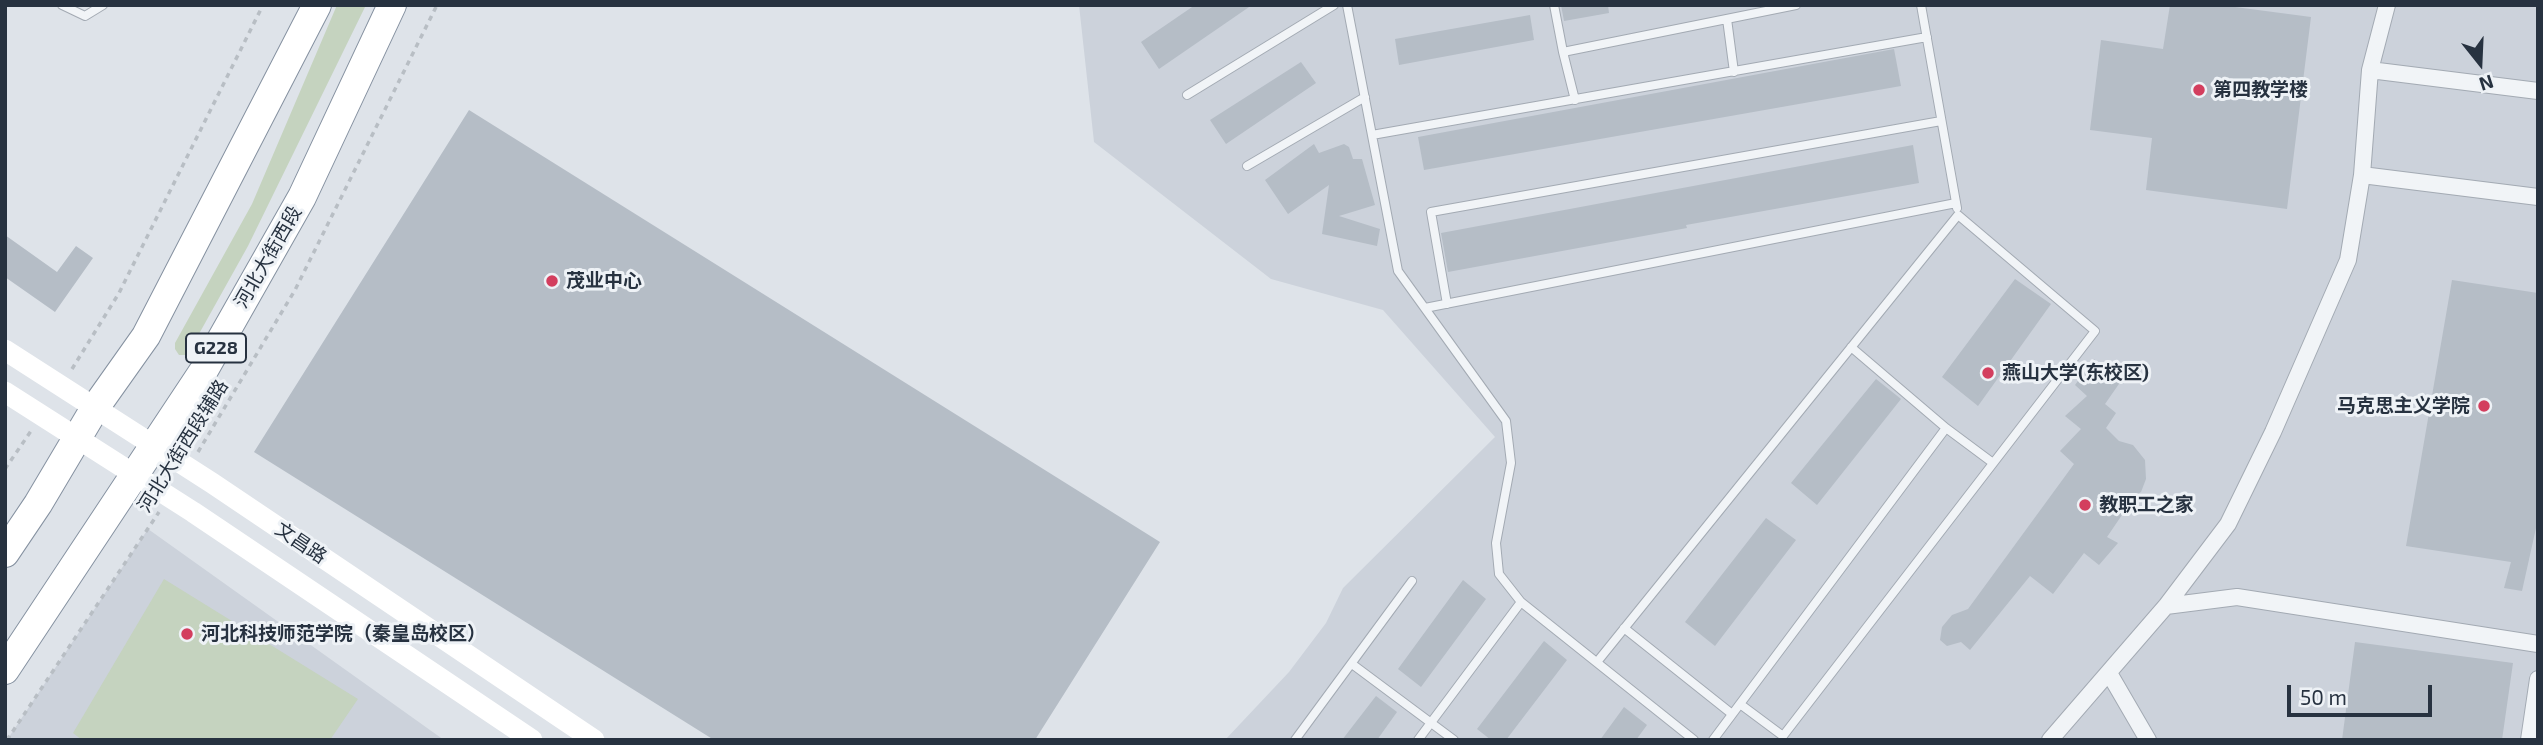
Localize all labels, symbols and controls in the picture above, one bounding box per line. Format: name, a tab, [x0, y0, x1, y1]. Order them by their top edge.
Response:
north arrow	[2445, 28, 2515, 98]
text: N	[2477, 70, 2497, 97]
place label: 第四教学楼	[2213, 79, 2308, 101]
marker: 第四教学楼	[2191, 82, 2207, 98]
street label: 河北大街西段	[230, 202, 306, 312]
place label: 茂业中心	[566, 270, 642, 292]
marker: 茂业中心	[544, 273, 560, 289]
road number: G228	[186, 334, 246, 362]
place label: 燕山大学(东校区)	[2002, 362, 2149, 384]
marker: 燕山大学(东校区)	[1980, 365, 1996, 381]
street label: 河北大街西段辅路	[133, 376, 233, 516]
place label: 马克思主义学院	[2337, 395, 2470, 417]
marker: 马克思主义学院	[2476, 398, 2492, 414]
place label: 教职工之家	[2099, 494, 2194, 516]
marker: 教职工之家	[2077, 497, 2093, 513]
street label: 文昌路	[271, 518, 331, 568]
place label: 河北科技师范学院（秦皇岛校区）	[201, 623, 486, 645]
marker: 河北科技师范学院（秦皇岛校区）	[179, 626, 195, 642]
scale bar	[2291, 672, 2436, 716]
text: 50 m	[2300, 684, 2347, 709]

